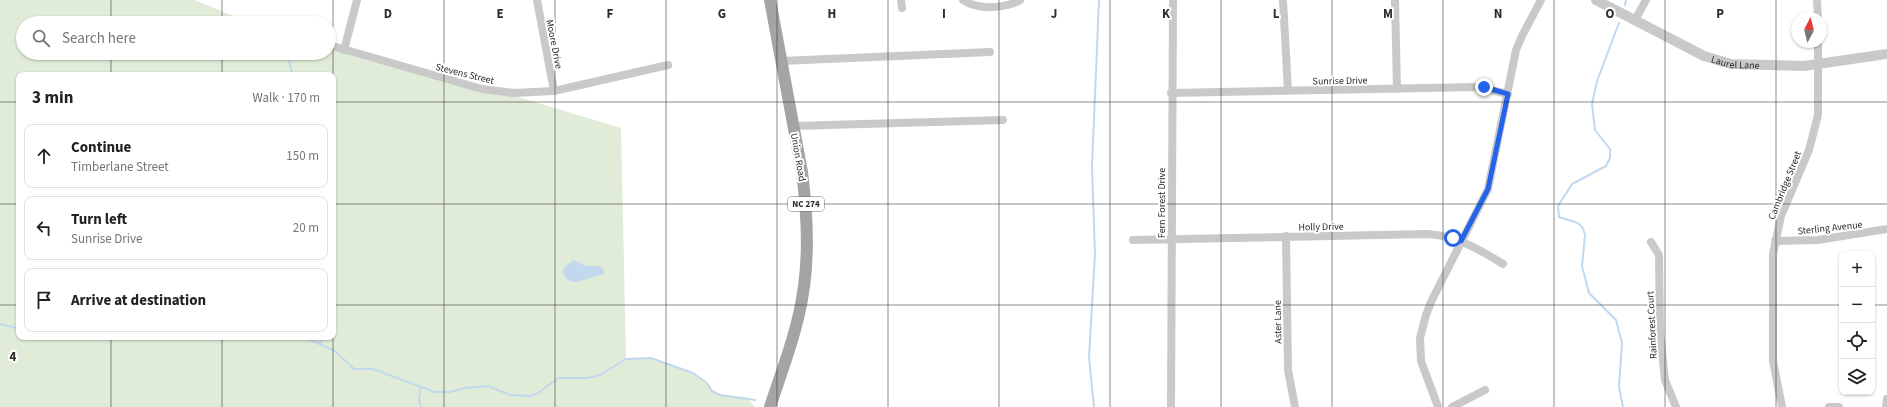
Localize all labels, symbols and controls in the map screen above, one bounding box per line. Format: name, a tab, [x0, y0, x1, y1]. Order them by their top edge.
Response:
text: D	[384, 5, 392, 23]
text: E	[496, 5, 504, 23]
text: F	[607, 5, 614, 23]
text: G	[718, 5, 726, 23]
text: H	[828, 5, 836, 23]
text: I	[942, 5, 946, 23]
text: J	[1051, 5, 1057, 23]
text: K	[1162, 5, 1171, 23]
text: L	[1273, 5, 1280, 23]
text: M	[1383, 5, 1393, 23]
text: N	[1494, 5, 1502, 23]
text: O	[1606, 5, 1615, 23]
text: P	[1716, 5, 1724, 23]
north arrow	[1791, 12, 1827, 48]
search box	[16, 16, 336, 60]
street label: Moore Drive	[542, 18, 566, 70]
icon: search	[30, 27, 52, 49]
text: Search here	[62, 28, 136, 49]
street label: Laurel Lane	[1709, 53, 1760, 73]
street label: Stevens Street	[434, 60, 496, 88]
street label: Sunrise Drive	[1312, 74, 1368, 88]
route end	[1475, 78, 1493, 96]
text: 3 min	[32, 86, 73, 110]
text: Walk · 170 m	[252, 89, 320, 107]
street label: Union Road	[787, 132, 809, 182]
text: Continue	[71, 137, 131, 158]
icon: ahead	[33, 145, 55, 167]
text: 150 m	[286, 147, 319, 165]
street label: Cambridge Street	[1765, 148, 1805, 222]
text: Timberlane Street	[71, 158, 169, 176]
street label: Fern Forest Drive	[1155, 168, 1169, 238]
road number: NC 274	[788, 197, 824, 211]
text: Turn left	[71, 209, 127, 230]
icon: left	[33, 217, 55, 239]
street label: Sterling Avenue	[1797, 218, 1863, 238]
text: 20 m	[293, 219, 319, 237]
street label: Holly Drive	[1298, 220, 1344, 234]
route start	[1444, 229, 1462, 247]
text: Sunrise Drive	[71, 230, 143, 248]
map controls	[1839, 251, 1875, 395]
button: +	[1839, 251, 1875, 287]
button: −	[1839, 287, 1875, 323]
icon: arrive	[33, 289, 55, 311]
text: Arrive at destination	[71, 290, 206, 311]
street label: Rainforest Court	[1643, 290, 1661, 359]
street label: Aster Lane	[1271, 300, 1285, 344]
button: locate	[1839, 323, 1875, 359]
text: 4	[10, 348, 17, 366]
button: layers	[1839, 359, 1875, 395]

